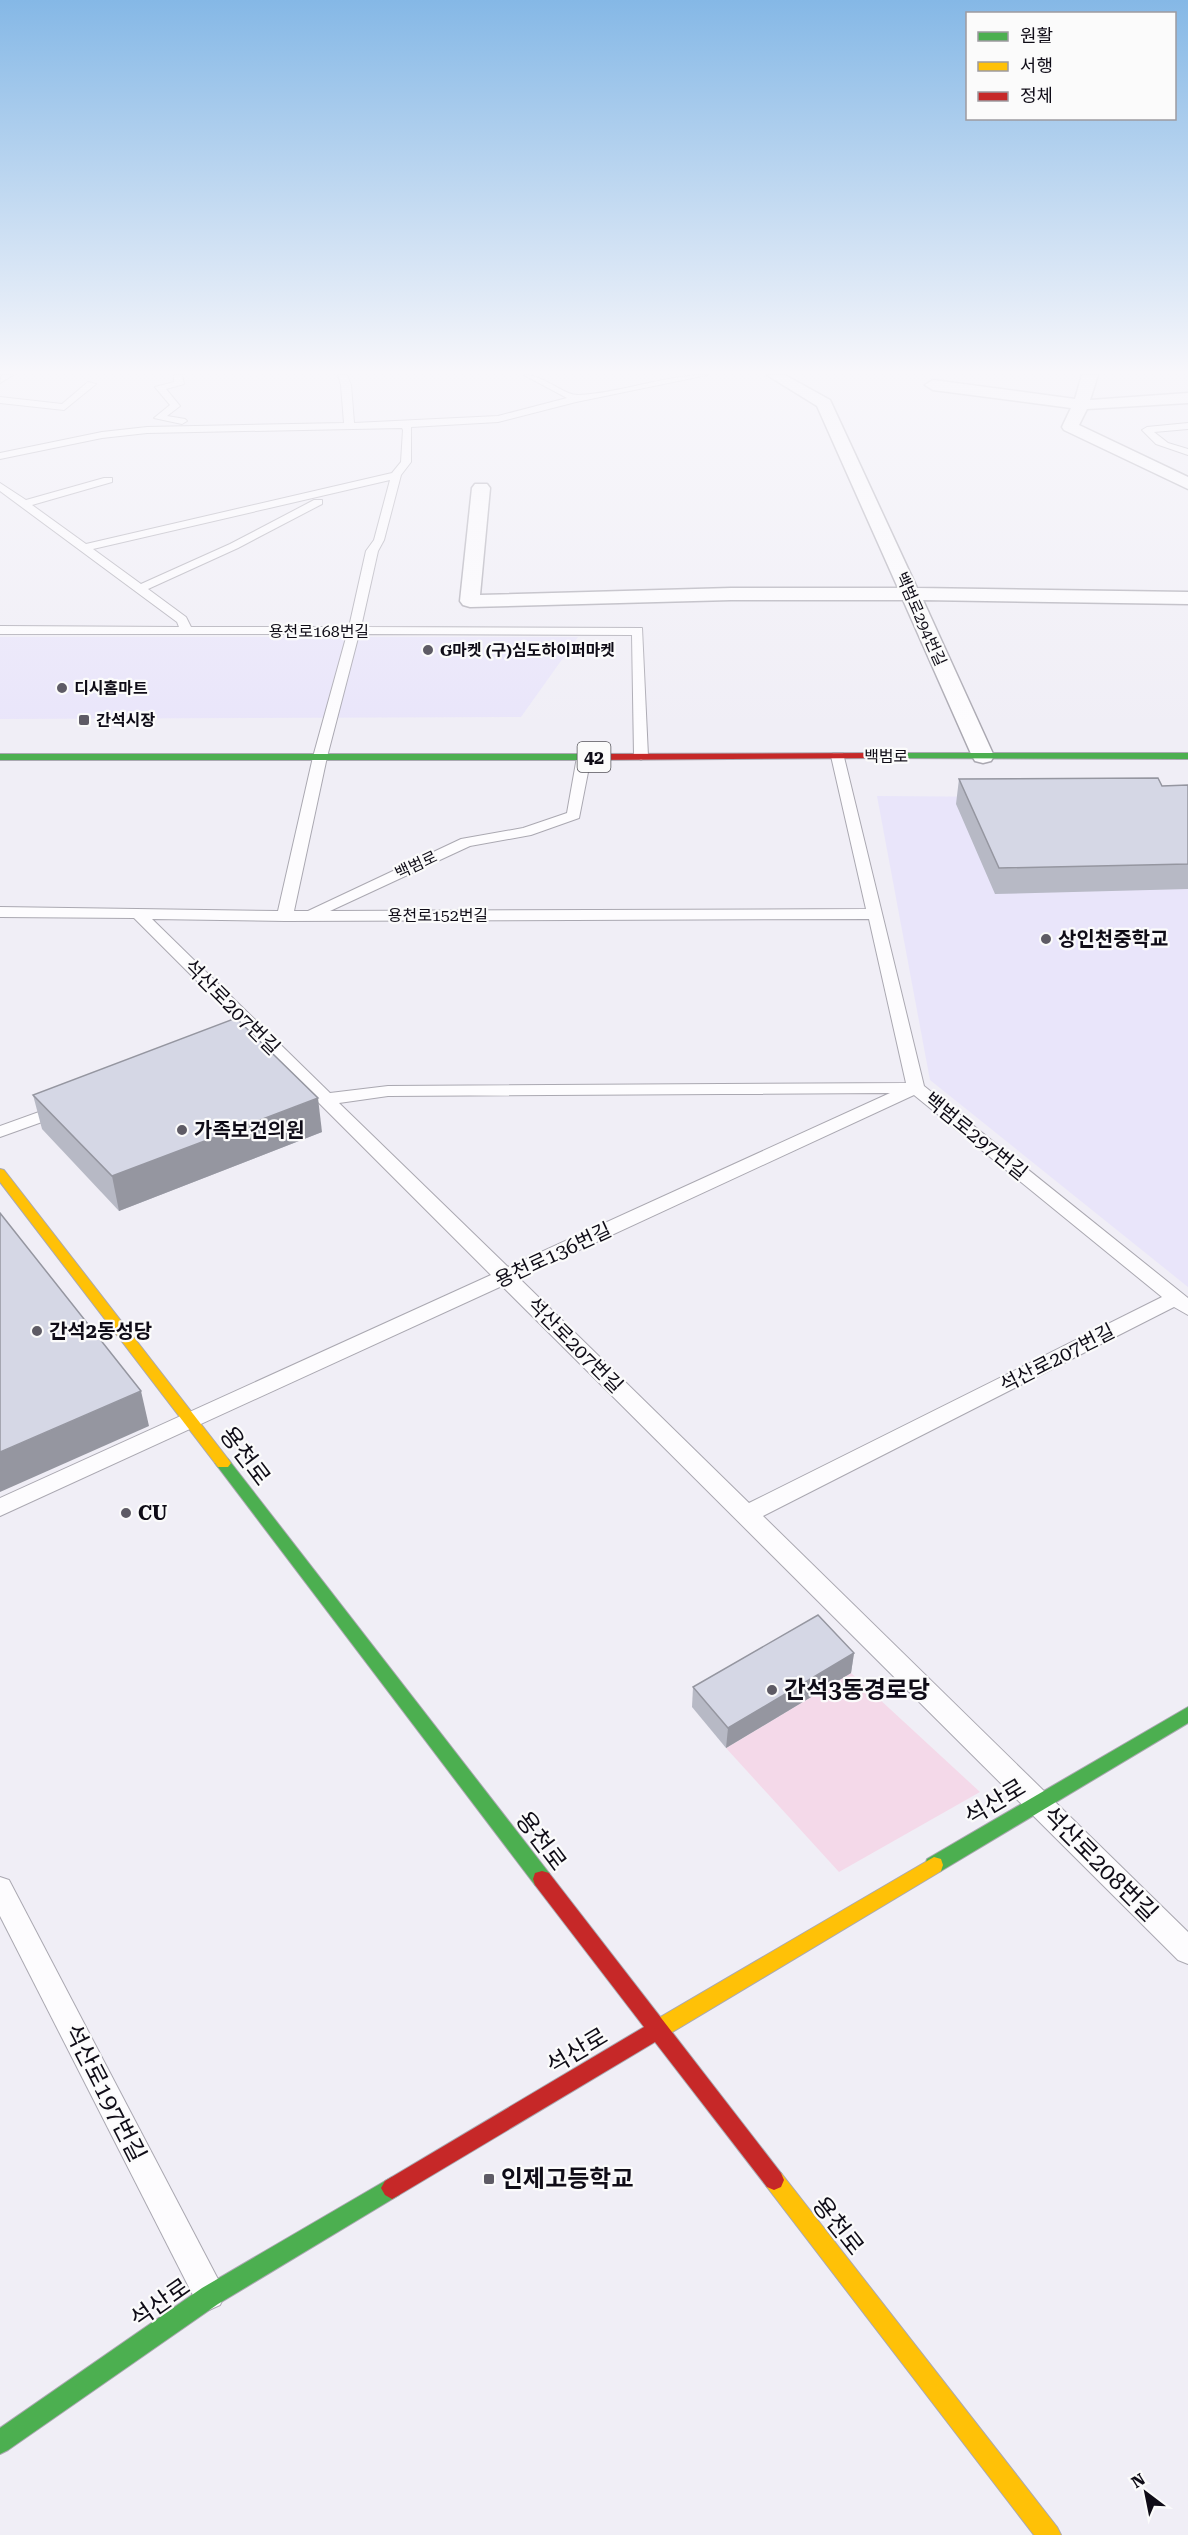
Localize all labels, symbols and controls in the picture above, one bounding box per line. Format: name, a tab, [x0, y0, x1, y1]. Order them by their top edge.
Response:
legend	[966, 12, 1176, 120]
text: 원활	[1020, 25, 1053, 46]
text: 서행	[1020, 55, 1053, 76]
text: 정체	[1020, 85, 1053, 106]
street label: 백범로294번길	[892, 569, 950, 669]
street label: 용천로168번길	[269, 622, 369, 641]
place label: G마켓 (구)심도하이퍼마켓	[440, 641, 615, 660]
marker: G마켓 (구)심도하이퍼마켓	[421, 643, 435, 657]
place label: 디시홈마트	[74, 679, 148, 698]
marker: 디시홈마트	[55, 681, 69, 695]
place label: 간석시장	[96, 711, 155, 730]
marker: 간석시장	[77, 713, 91, 727]
road number: 42	[578, 742, 610, 772]
street label: 백범로	[864, 747, 908, 766]
street label: 백범로	[392, 847, 440, 883]
street label: 용천로152번길	[388, 906, 488, 925]
place label: 상인천중학교	[1058, 927, 1168, 951]
marker: 상인천중학교	[1039, 932, 1053, 946]
street label: 석산로207번길	[179, 954, 285, 1060]
street label: 백범로297번길	[920, 1087, 1032, 1185]
place label: 가족보건의원	[194, 1118, 304, 1142]
marker: 가족보건의원	[175, 1123, 189, 1137]
street label: 용천로136번길	[491, 1218, 615, 1292]
street label: 석산로207번길	[522, 1292, 628, 1398]
place label: 간석2동성당	[49, 1319, 152, 1343]
street label: 석산로207번길	[996, 1319, 1118, 1397]
marker: 간석2동성당	[30, 1324, 44, 1338]
street label: 용천로	[214, 1421, 276, 1491]
place label: CU	[138, 1501, 167, 1525]
marker: CU	[119, 1506, 133, 1520]
place label: 간석3동경로당	[784, 1676, 930, 1704]
marker: 간석3동경로당	[765, 1683, 779, 1697]
street label: 석산로	[959, 1773, 1031, 1831]
street label: 석산로208번길	[1037, 1801, 1163, 1927]
street label: 용천로	[510, 1806, 572, 1876]
street label: 석산로197번길	[58, 2019, 152, 2167]
street label: 석산로	[541, 2022, 613, 2080]
place label: 인제고등학교	[501, 2165, 633, 2193]
marker: 인제고등학교	[482, 2172, 496, 2186]
street label: 용천로	[807, 2191, 869, 2261]
street label: 석산로	[125, 2273, 195, 2333]
north arrow	[1116, 2463, 1176, 2523]
text: N	[1128, 2469, 1149, 2492]

